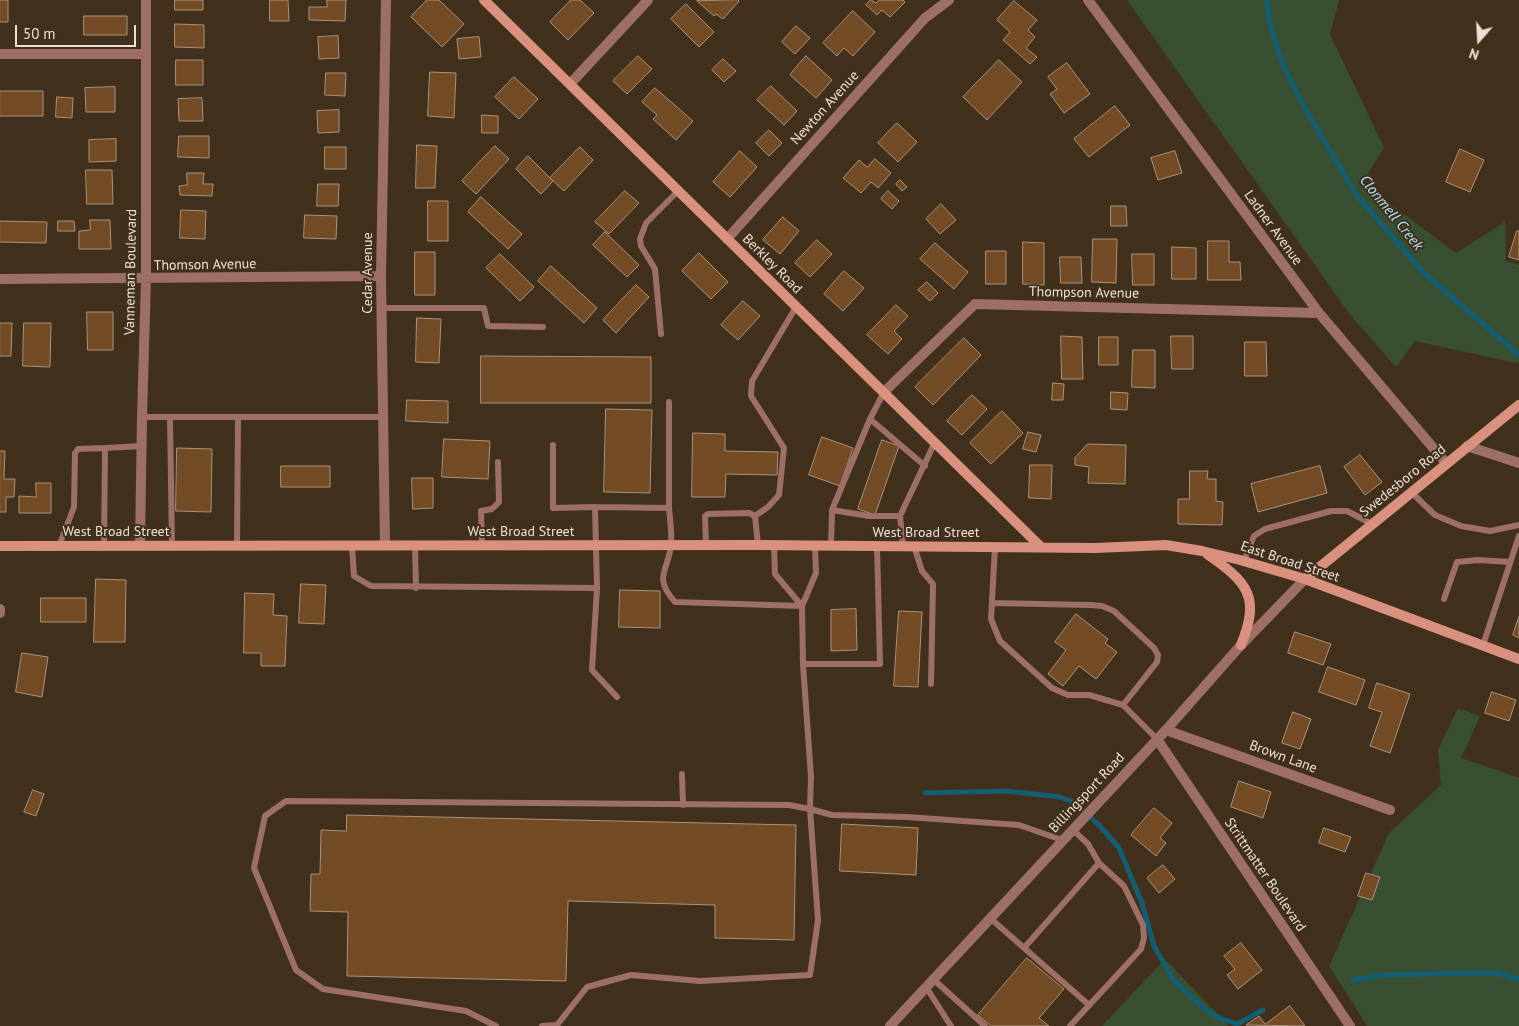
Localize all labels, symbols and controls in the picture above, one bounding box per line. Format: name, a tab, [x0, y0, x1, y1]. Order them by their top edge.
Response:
scale bar	[18, 15, 139, 47]
north arrow	[1454, 15, 1504, 65]
text: 50 m	[23, 24, 56, 43]
text: N	[1467, 44, 1481, 64]
street label: Newton Avenue	[787, 67, 863, 149]
water label: Clonmell Creek	[1355, 172, 1427, 254]
street label: Ladner Avenue	[1240, 187, 1306, 269]
street label: Vanneman Boulevard	[121, 209, 141, 335]
street label: Berkley Road	[739, 231, 805, 297]
street label: Cedar Avenue	[360, 232, 376, 314]
street label: Thomson Avenue	[153, 256, 257, 274]
street label: Thompson Avenue	[1029, 284, 1139, 302]
street label: Swedesboro Road	[1357, 441, 1449, 521]
street label: West Broad Street	[63, 524, 169, 540]
street label: West Broad Street	[468, 524, 574, 540]
street label: West Broad Street	[873, 525, 979, 541]
street label: East Broad Street	[1238, 538, 1342, 586]
street label: Brown Lane	[1247, 737, 1319, 777]
street label: Billingsport Road	[1046, 749, 1128, 837]
street label: Strittmatter Boulevard	[1221, 815, 1309, 935]

